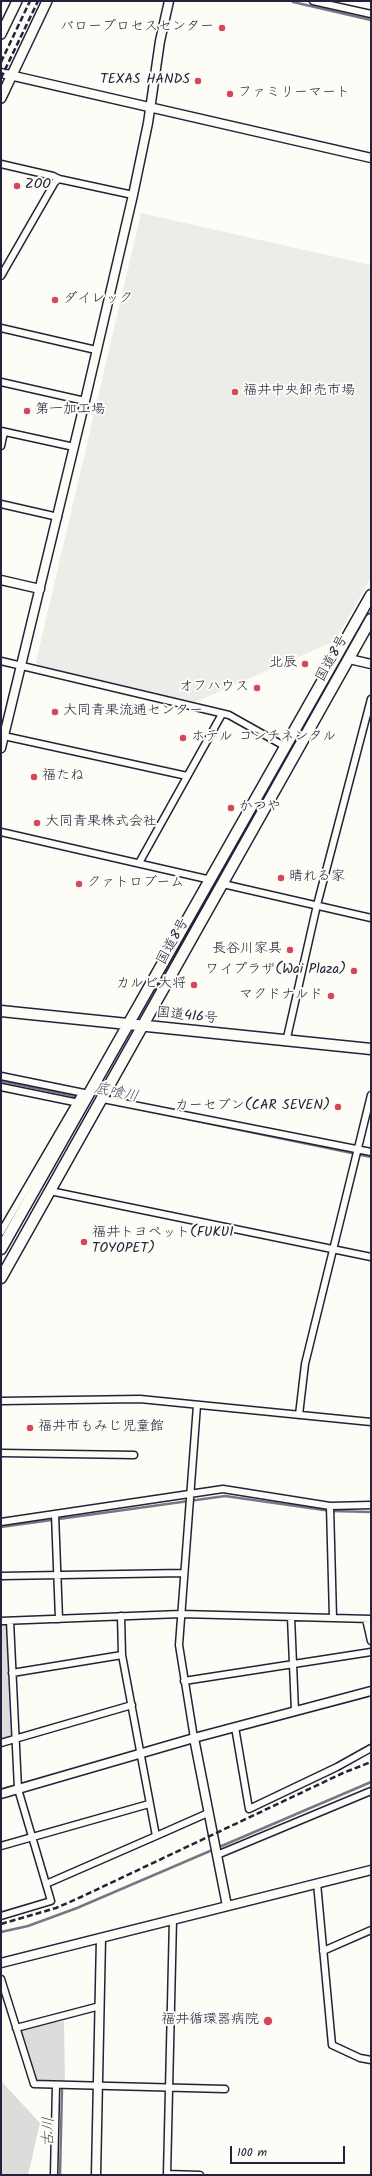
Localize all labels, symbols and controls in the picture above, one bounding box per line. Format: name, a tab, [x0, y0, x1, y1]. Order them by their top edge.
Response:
place label: バロープロセスセンター	[60, 20, 214, 36]
marker: バロープロセスセンター	[217, 23, 227, 33]
place label: TEXAS HANDS	[100, 73, 190, 89]
marker: TEXAS HANDS	[193, 76, 203, 86]
place label: ファミリーマート	[238, 86, 350, 102]
marker: ファミリーマート	[225, 89, 235, 99]
place label: ZOO	[25, 178, 51, 194]
marker: ZOO	[12, 181, 22, 191]
place label: ダイレック	[63, 292, 133, 308]
marker: ダイレック	[50, 295, 60, 305]
place label: 福井中央卸売市場	[243, 384, 355, 400]
marker: 福井中央卸売市場	[230, 387, 240, 397]
place label: 第一加工場	[35, 403, 105, 419]
marker: 第一加工場	[22, 406, 32, 416]
street label: 国道8号	[313, 633, 353, 685]
place label: 北辰	[269, 656, 297, 672]
marker: 北辰	[300, 659, 310, 669]
place label: オフハウス	[179, 680, 249, 696]
marker: オフハウス	[252, 683, 262, 693]
place label: 大同青果流通センター	[63, 704, 203, 720]
marker: 大同青果流通センター	[50, 707, 60, 717]
place label: ホテル コンチネンタル	[191, 730, 337, 746]
marker: ホテル コンチネンタル	[178, 733, 188, 743]
place label: 福たね	[42, 769, 84, 785]
marker: 福たね	[29, 772, 39, 782]
place label: かつや	[239, 800, 281, 816]
marker: かつや	[226, 803, 236, 813]
place label: 大同青果株式会社	[45, 815, 157, 831]
marker: 大同青果株式会社	[32, 818, 42, 828]
place label: 晴れる家	[289, 870, 345, 886]
marker: 晴れる家	[276, 873, 286, 883]
place label: クァトロブーム	[87, 876, 184, 892]
marker: クァトロブーム	[74, 879, 84, 889]
street label: 国道8号	[154, 916, 194, 968]
place label: 長谷川家具	[212, 942, 282, 958]
marker: 長谷川家具	[285, 945, 295, 955]
place label: ワイプラザ(Wai Plaza)	[205, 963, 346, 979]
marker: ワイプラザ(Wai Plaza)	[349, 966, 359, 976]
place label: カルビ大将	[116, 977, 186, 993]
marker: カルビ大将	[189, 980, 199, 990]
place label: マクドナルド	[239, 988, 323, 1004]
marker: マクドナルド	[326, 991, 336, 1001]
street label: 国道416号	[155, 1005, 219, 1029]
water label: 底喰川	[92, 1081, 140, 1107]
place label: カーセブン(CAR SEVEN)	[175, 1099, 330, 1115]
marker: カーセブン(CAR SEVEN)	[333, 1102, 343, 1112]
place label: 福井トヨペット(FUKUI TOYOPET)	[92, 1226, 233, 1258]
marker: 福井トヨペット(FUKUI TOYOPET)	[79, 1237, 89, 1247]
place label: 福井市もみじ児童館	[38, 1420, 164, 1436]
marker: 福井市もみじ児童館	[25, 1423, 35, 1433]
place label: 福井循環器病院	[161, 2013, 259, 2029]
marker: 福井循環器病院	[262, 2015, 274, 2027]
water label: 古川	[41, 2117, 59, 2147]
scale bar	[232, 2138, 347, 2164]
text: 100 m	[237, 2143, 267, 2162]

